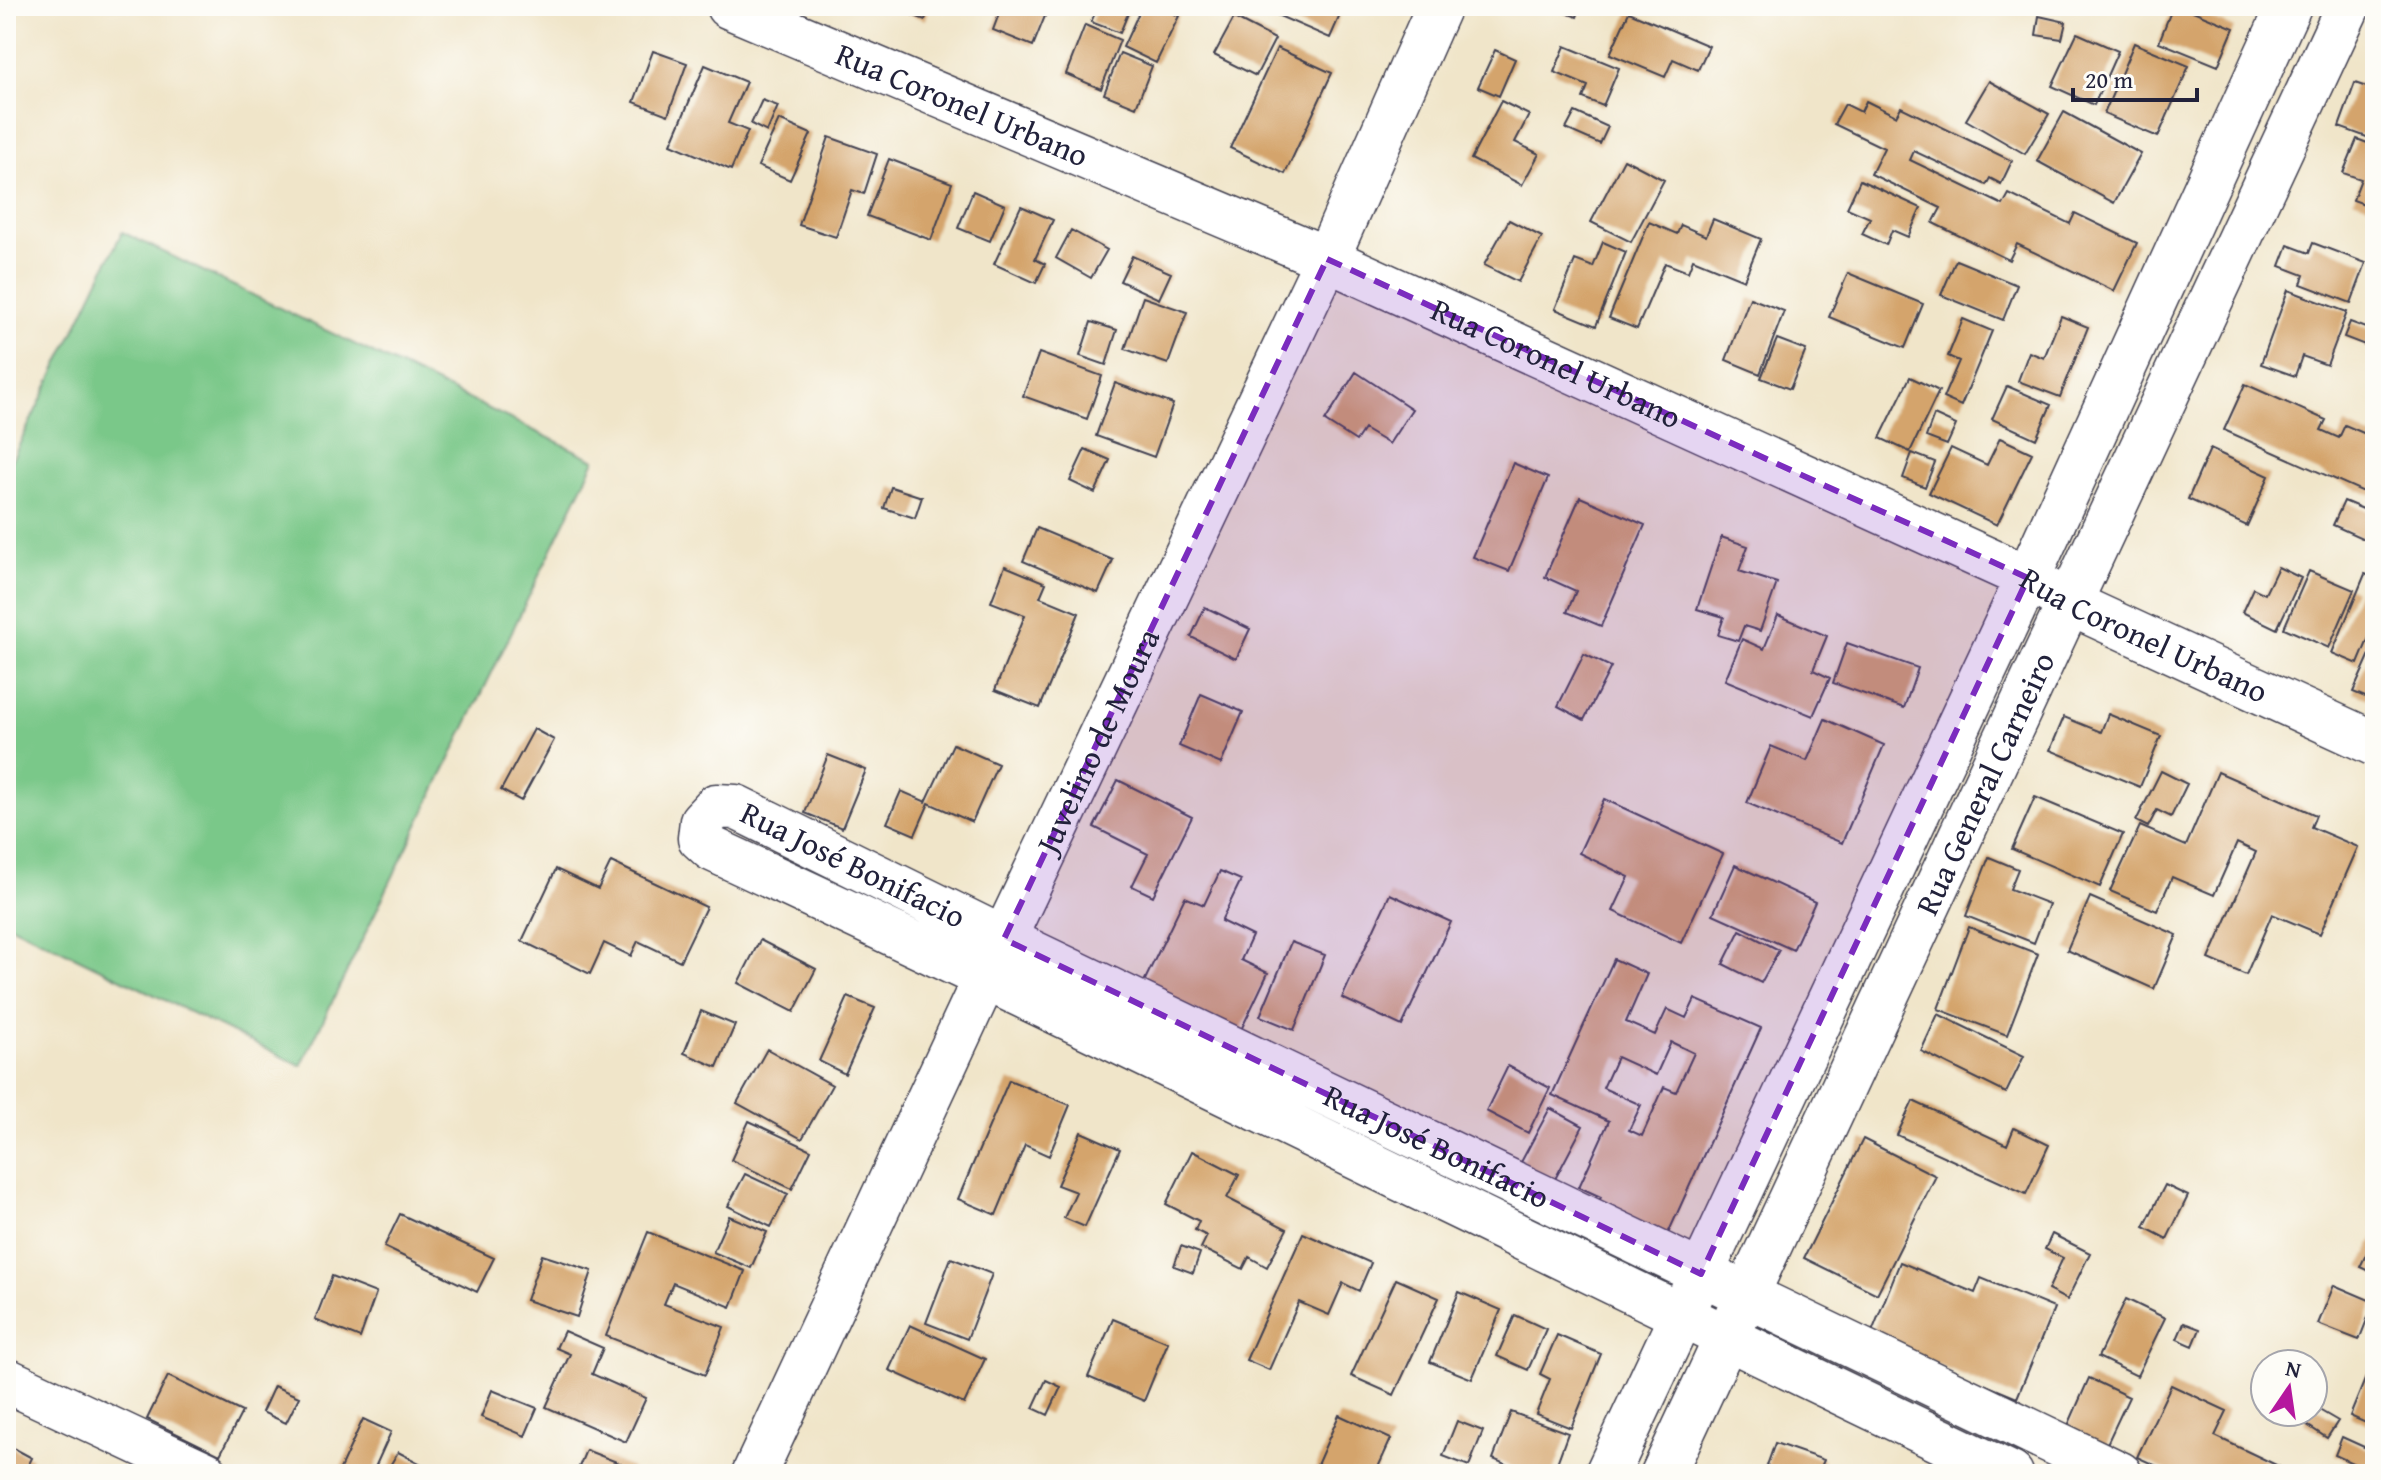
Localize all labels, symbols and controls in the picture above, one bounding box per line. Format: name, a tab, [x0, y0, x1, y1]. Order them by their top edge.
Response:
street label: Rua Coronel Urbano	[829, 30, 1096, 179]
scale bar	[2073, 52, 2197, 102]
text: 20 m	[2085, 62, 2133, 97]
street label: Rua Coronel Urbano	[1424, 286, 1689, 440]
street label: Rua Coronel Urbano	[2011, 555, 2276, 715]
street label: Juvelino de Moura	[1022, 620, 1171, 864]
street label: Rua General Carneiro	[1903, 644, 2066, 923]
street label: Rua José Bonifacio	[733, 789, 974, 940]
street label: Rua José Bonifacio	[1316, 1072, 1558, 1220]
north arrow	[2249, 1348, 2329, 1428]
text: N	[2283, 1351, 2305, 1386]

